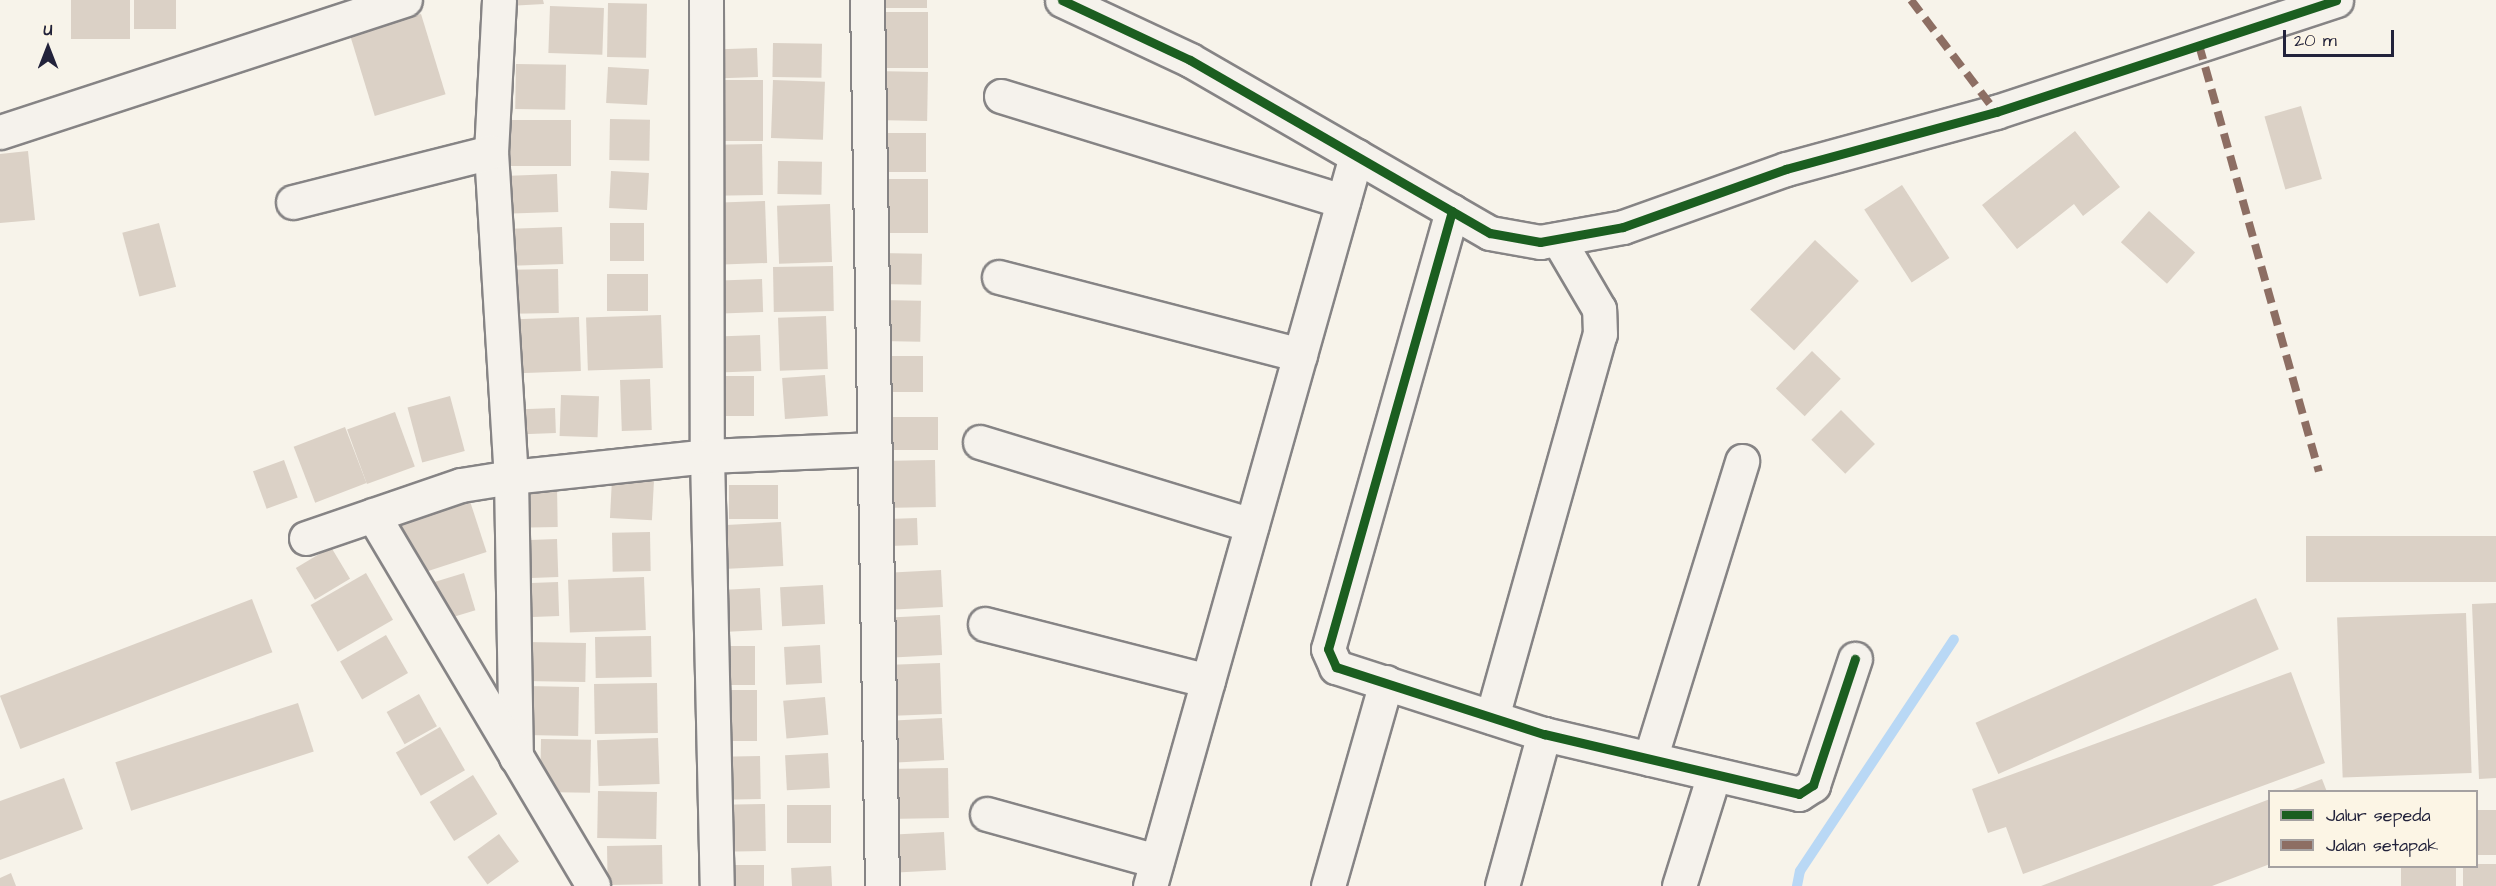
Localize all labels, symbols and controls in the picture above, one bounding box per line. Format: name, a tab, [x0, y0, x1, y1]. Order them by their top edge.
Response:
north arrow	[18, 18, 78, 78]
scale bar	[2286, 18, 2397, 56]
text: U	[44, 19, 52, 41]
text: 20 m	[2294, 28, 2337, 53]
legend	[2268, 790, 2478, 868]
text: Jalur sepeda	[2326, 803, 2431, 828]
text: Jalan setapak	[2326, 833, 2438, 858]

